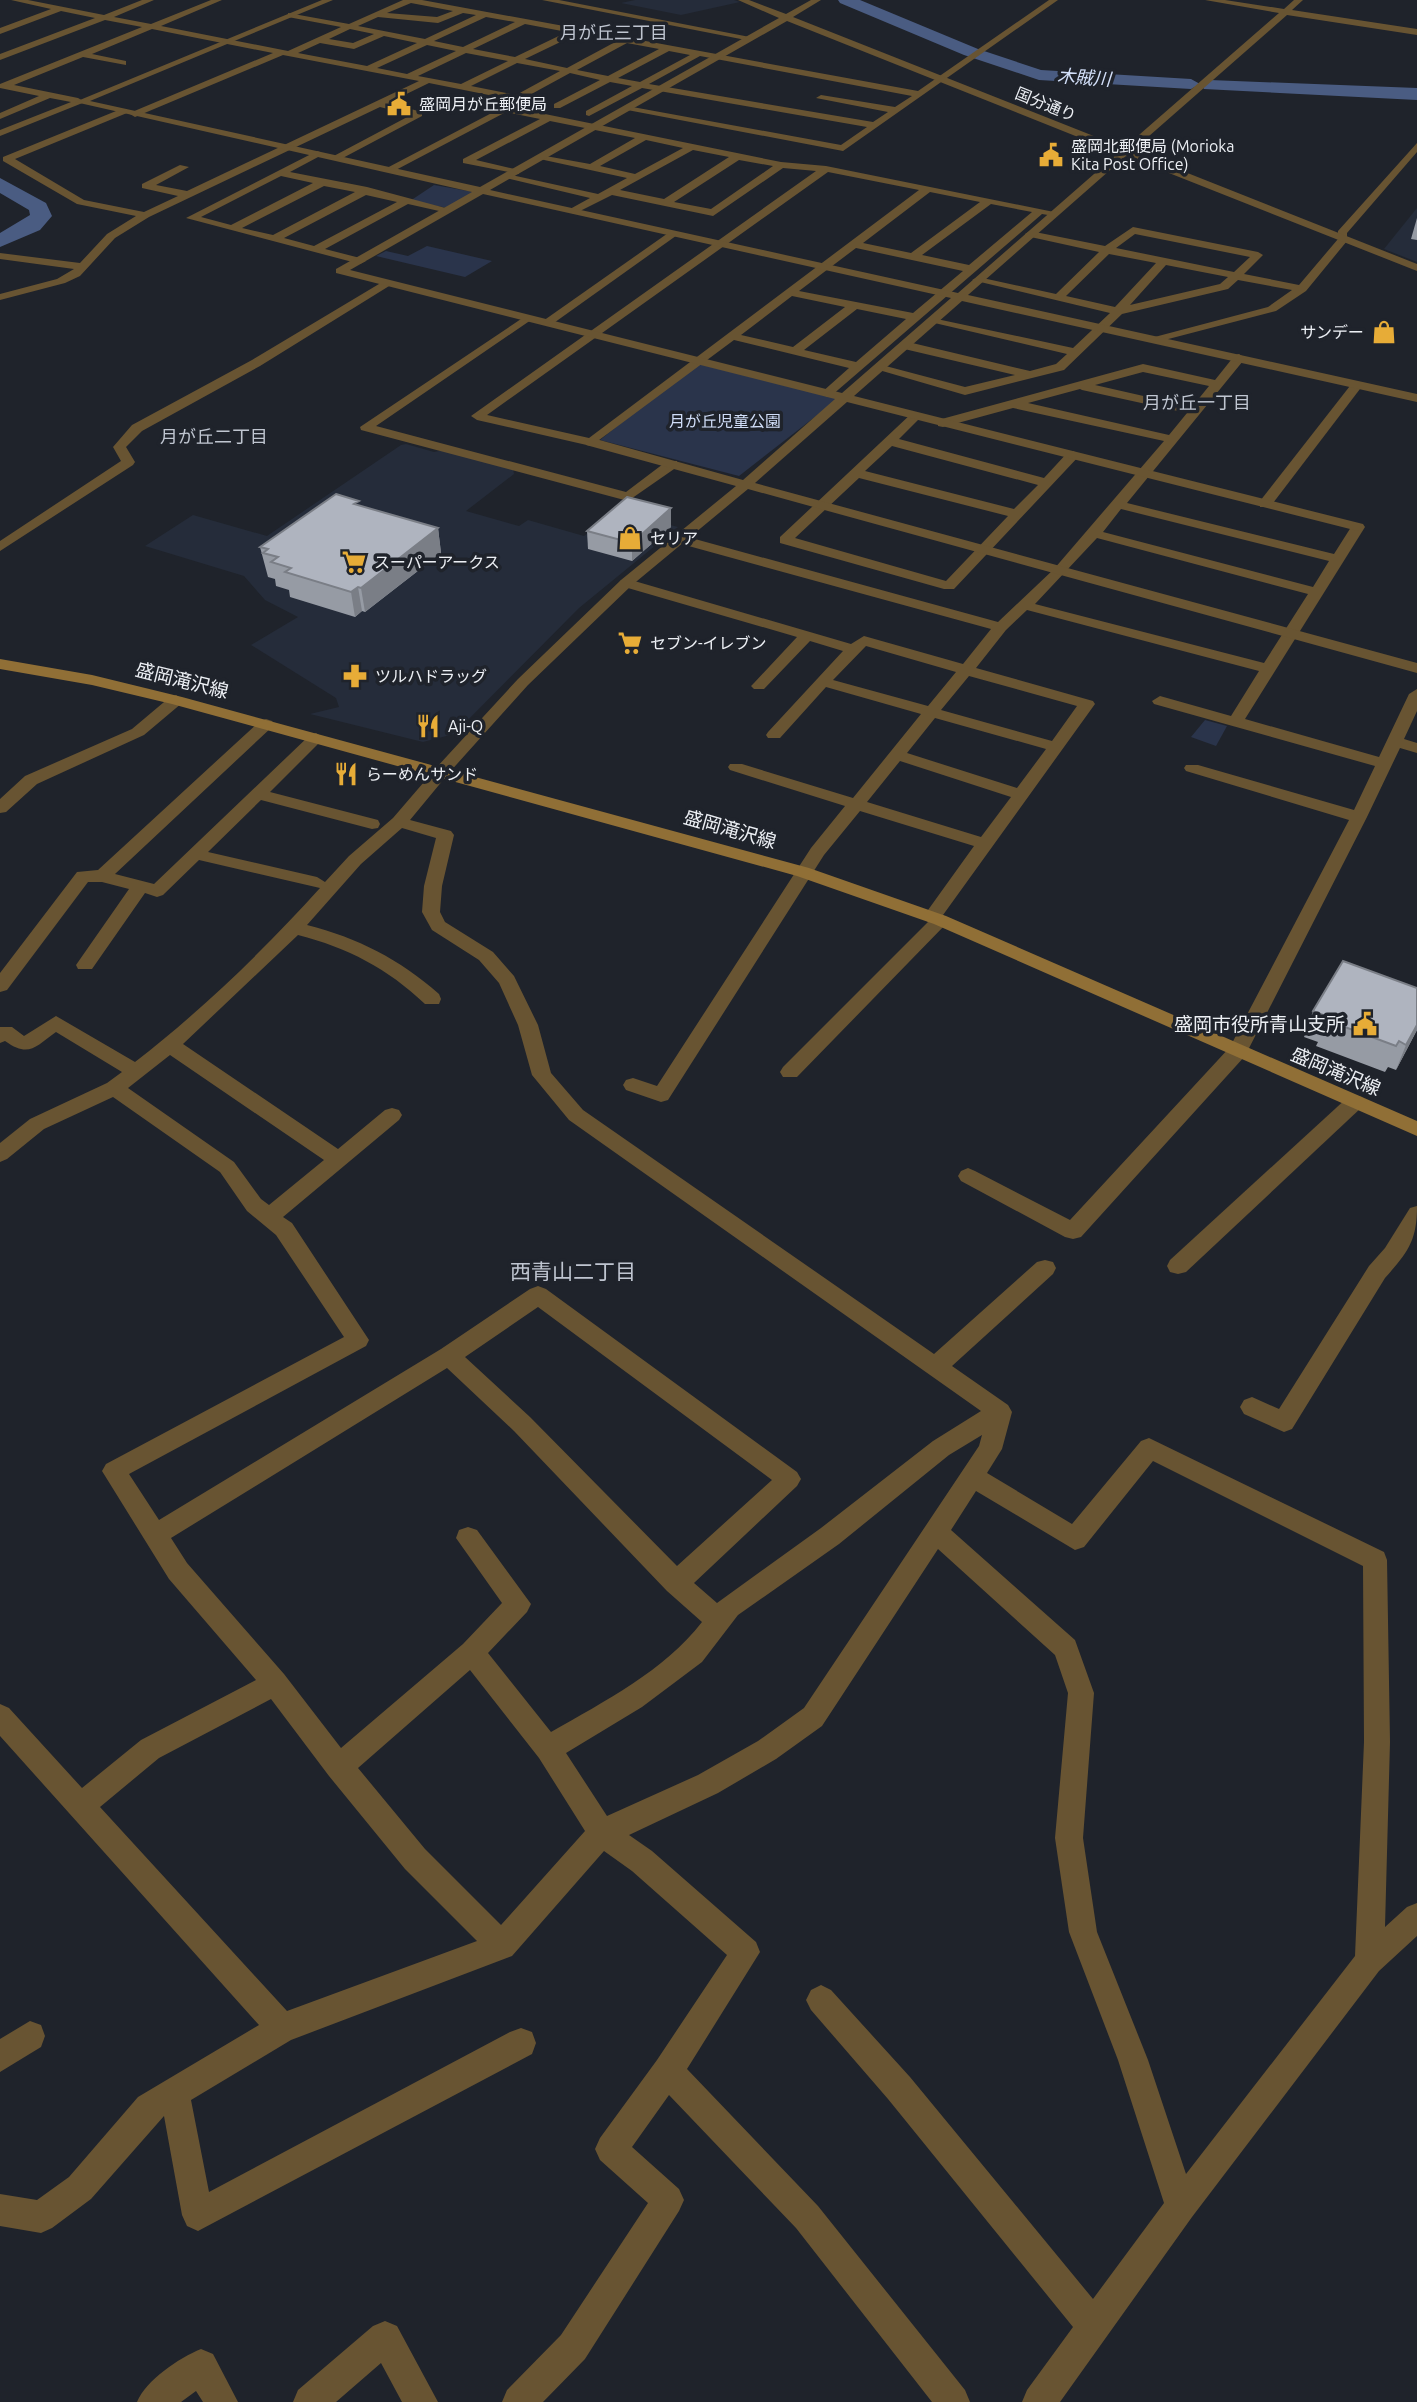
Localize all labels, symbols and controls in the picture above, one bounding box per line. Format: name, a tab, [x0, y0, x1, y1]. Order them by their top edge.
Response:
district label: 月が丘三丁目	[560, 22, 668, 42]
water label: 木賊川	[1056, 65, 1114, 89]
street label: 国分通り	[1013, 84, 1079, 124]
public building icon: 盛岡月が丘郵便局	[385, 90, 413, 118]
place label: 盛岡月が丘郵便局	[419, 95, 547, 113]
place label: 盛岡北郵便局 (Morioka Kita Post Office)	[1071, 137, 1235, 174]
public building icon: 盛岡北郵便局 (Morioka Kita Post Office)	[1037, 141, 1065, 169]
shop icon: サンデー	[1370, 318, 1398, 346]
place label: サンデー	[1300, 323, 1364, 341]
district label: 月が丘一丁目	[1143, 392, 1251, 412]
park label: 月が丘児童公園	[669, 412, 781, 430]
district label: 月が丘二丁目	[160, 426, 268, 446]
shop icon: セリア	[616, 524, 644, 552]
place label: セリア	[650, 529, 698, 547]
supermarket icon: スーパーアークス	[340, 548, 368, 576]
place label: スーパーアークス	[374, 553, 500, 571]
supermarket icon: セブン-イレブン	[616, 629, 644, 657]
place label: セブン-イレブン	[650, 634, 767, 652]
street label: 盛岡滝沢線	[133, 658, 231, 702]
pharmacy icon: ツルハドラッグ	[341, 662, 369, 690]
place label: ツルハドラッグ	[375, 667, 487, 685]
restaurant icon: Aji-Q	[414, 712, 442, 740]
place label: Aji-Q	[448, 717, 483, 735]
restaurant icon: らーめんサンド	[332, 760, 360, 788]
place label: らーめんサンド	[366, 765, 478, 783]
street label: 盛岡滝沢線	[681, 805, 779, 853]
public building icon: 盛岡市役所青山支所	[1351, 1010, 1379, 1038]
place label: 盛岡市役所青山支所	[1174, 1013, 1345, 1035]
street label: 盛岡滝沢線	[1288, 1042, 1384, 1100]
district label: 西青山二丁目	[510, 1259, 636, 1283]

